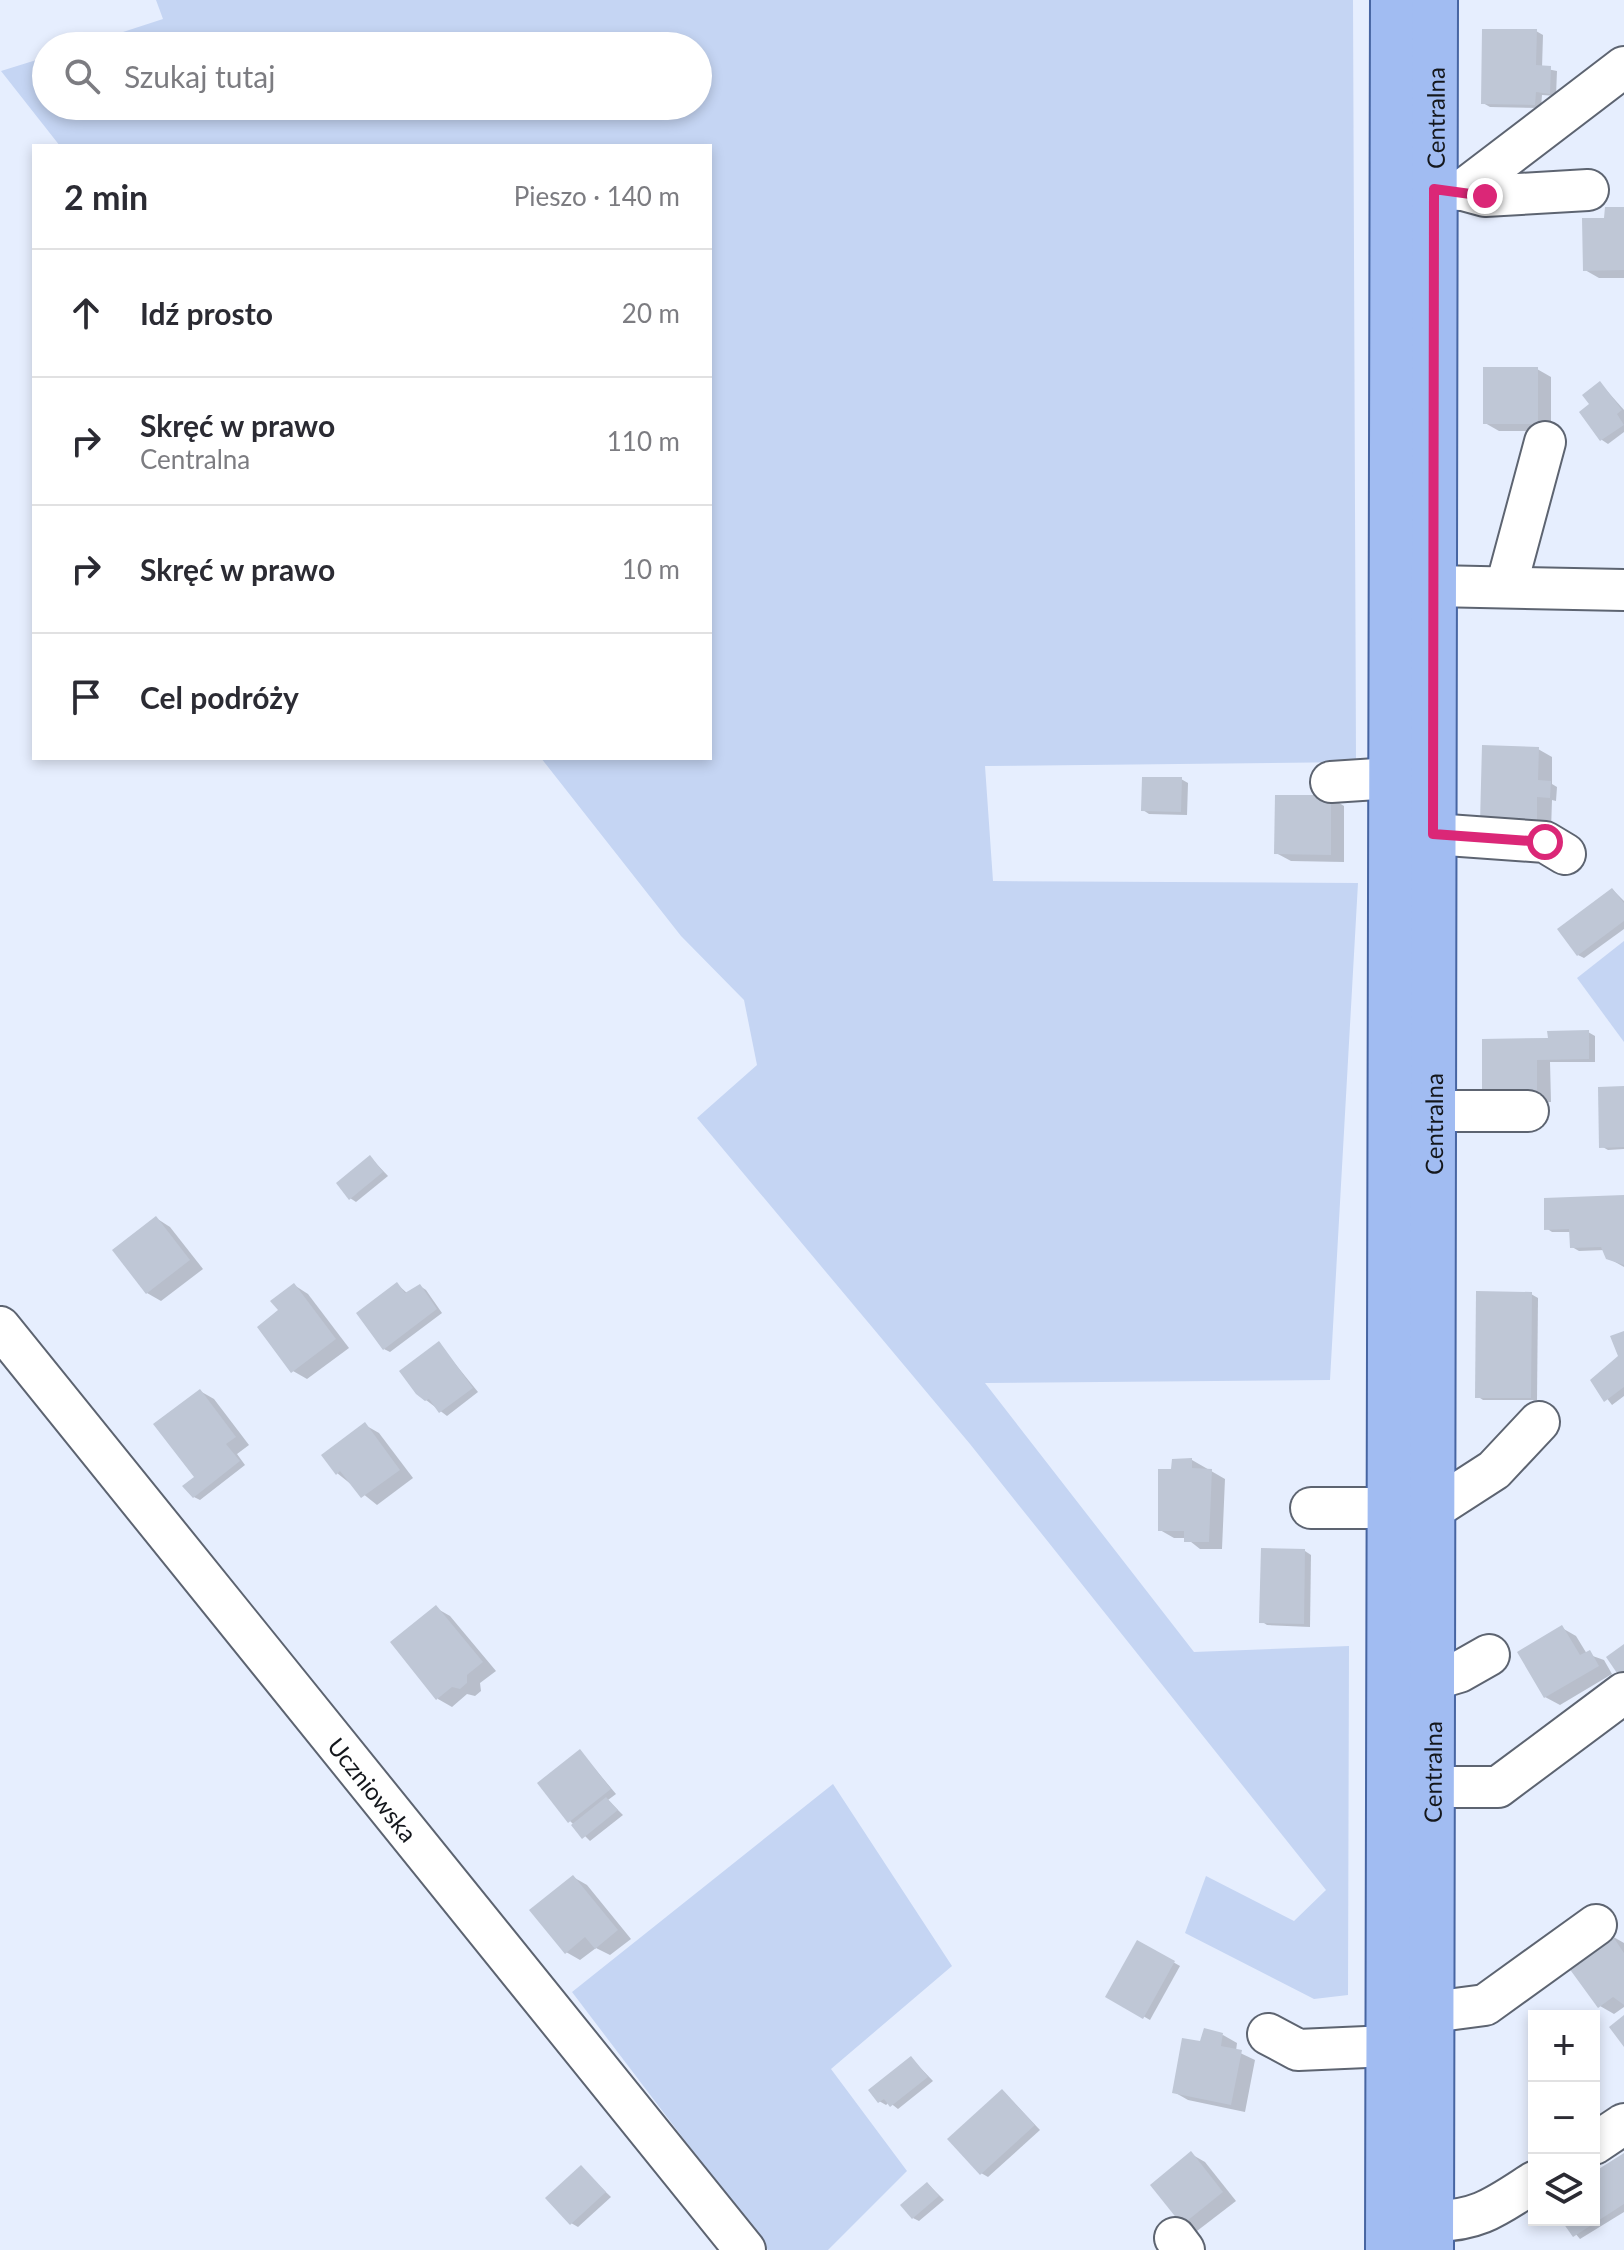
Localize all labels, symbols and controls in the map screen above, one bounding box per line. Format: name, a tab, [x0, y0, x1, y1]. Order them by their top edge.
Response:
search box	[32, 32, 712, 120]
icon: search	[60, 54, 104, 98]
text: Szukaj tutaj	[124, 58, 275, 94]
street label: Centralna	[1420, 67, 1449, 169]
text: 2 min	[64, 176, 148, 217]
route end	[1467, 178, 1503, 214]
text: Pieszo · 140 m	[514, 180, 680, 212]
icon: ahead	[64, 291, 108, 335]
text: Idź prosto	[140, 295, 273, 331]
text: 20 m	[622, 297, 680, 329]
text: Skręć w prawo	[140, 407, 335, 443]
icon: right	[64, 419, 108, 463]
text: 110 m	[607, 425, 680, 457]
text: Centralna	[140, 443, 250, 475]
icon: right	[64, 547, 108, 591]
text: Skręć w prawo	[140, 551, 335, 587]
text: 10 m	[622, 553, 680, 585]
icon: arrive	[64, 675, 108, 719]
text: Cel podróży	[140, 679, 299, 715]
route start	[1527, 824, 1563, 860]
street label: Centralna	[1418, 1073, 1448, 1175]
street label: Centralna	[1417, 1721, 1446, 1823]
street label: Uczniowska	[322, 1731, 424, 1847]
map controls	[1528, 2010, 1600, 2226]
button: +	[1528, 2010, 1600, 2082]
button: −	[1528, 2082, 1600, 2154]
button: layers	[1528, 2154, 1600, 2226]

